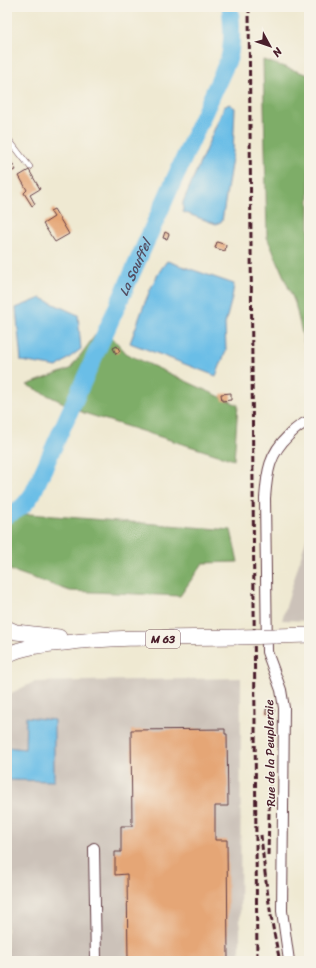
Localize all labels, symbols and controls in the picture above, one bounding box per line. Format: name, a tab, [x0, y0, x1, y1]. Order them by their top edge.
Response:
north arrow	[250, 26, 290, 66]
text: N	[267, 42, 288, 61]
water label: La Souffel	[112, 233, 159, 300]
road number: M 63	[146, 630, 180, 648]
street label: Rue de la Peupleraie	[258, 699, 282, 807]

